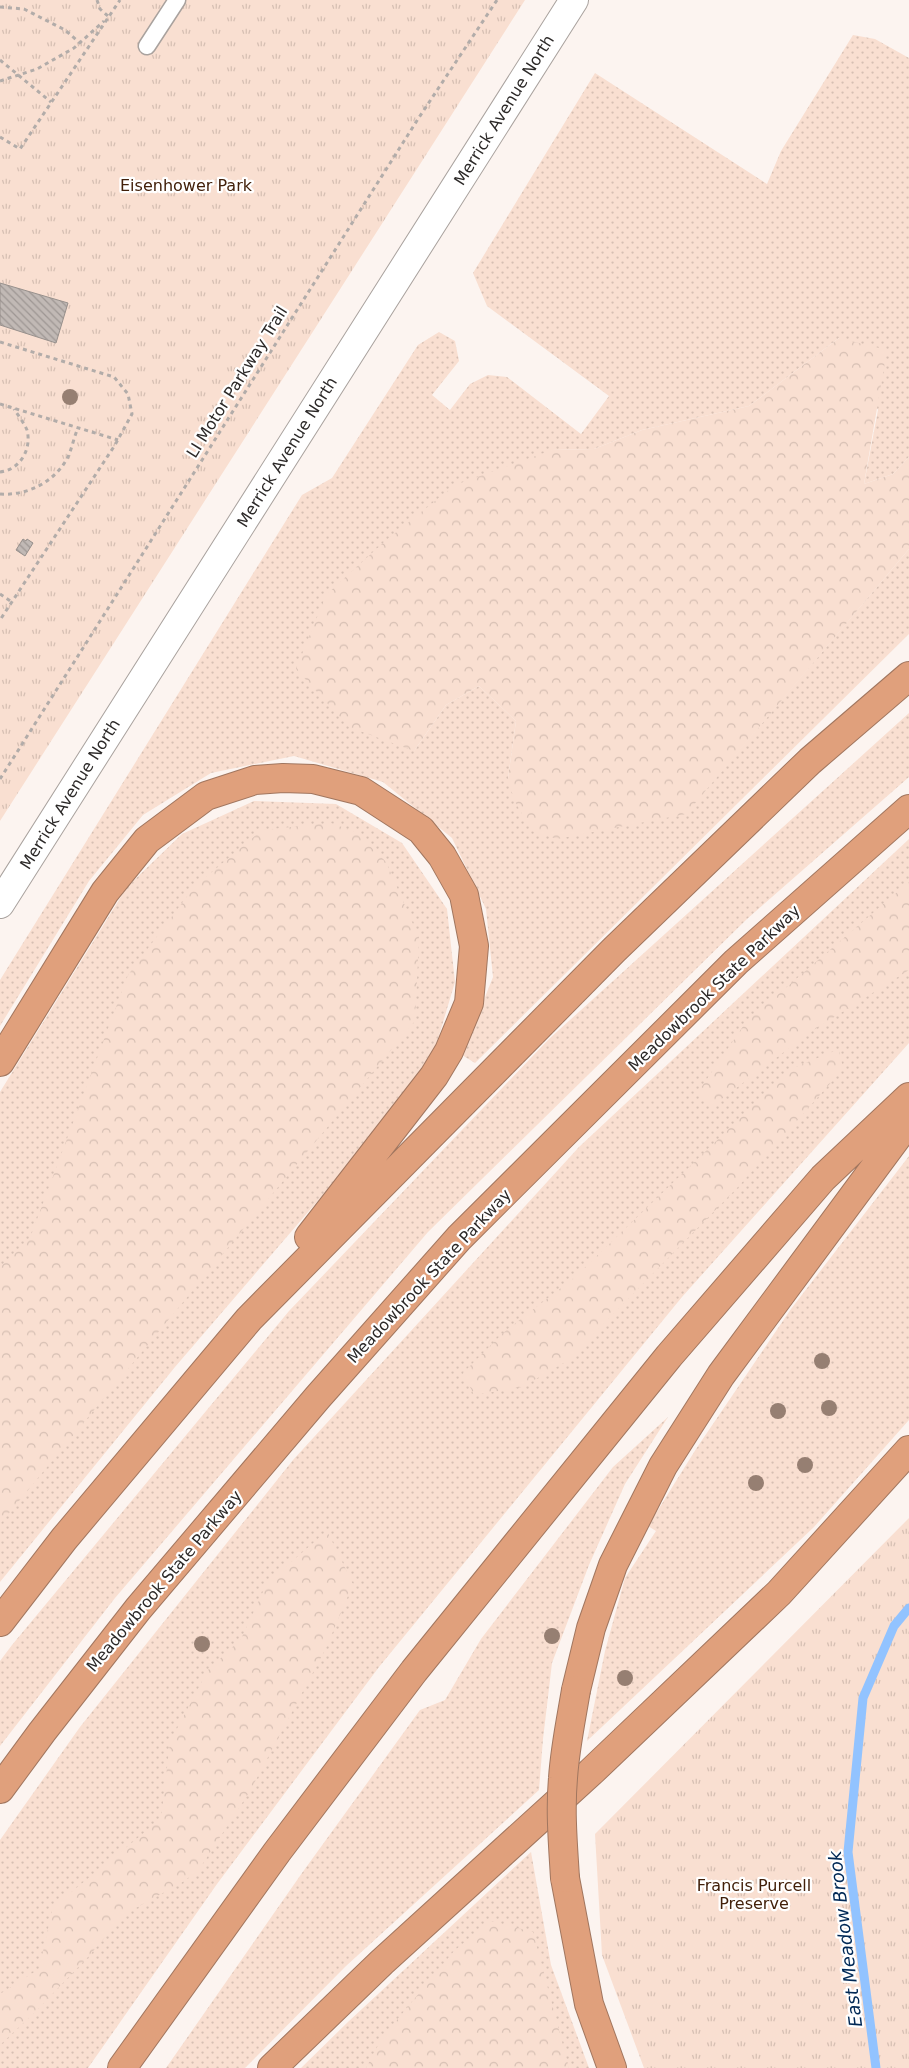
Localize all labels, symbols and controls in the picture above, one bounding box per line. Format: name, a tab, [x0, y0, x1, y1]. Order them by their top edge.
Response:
street label: Merrick Avenue North	[450, 31, 558, 189]
park label: Eisenhower Park	[120, 176, 253, 195]
street label: LI Motor Parkway Trail	[183, 303, 291, 461]
street label: Merrick Avenue North	[233, 373, 341, 531]
street label: Merrick Avenue North	[16, 715, 124, 873]
street label: Meadowbrook State Parkway	[624, 901, 804, 1075]
street label: Meadowbrook State Parkway	[343, 1185, 515, 1367]
street label: Meadowbrook State Parkway	[82, 1486, 246, 1676]
water label: East Meadow Brook	[824, 1848, 866, 2028]
park label: Francis Purcell Preserve	[697, 1876, 811, 1913]

